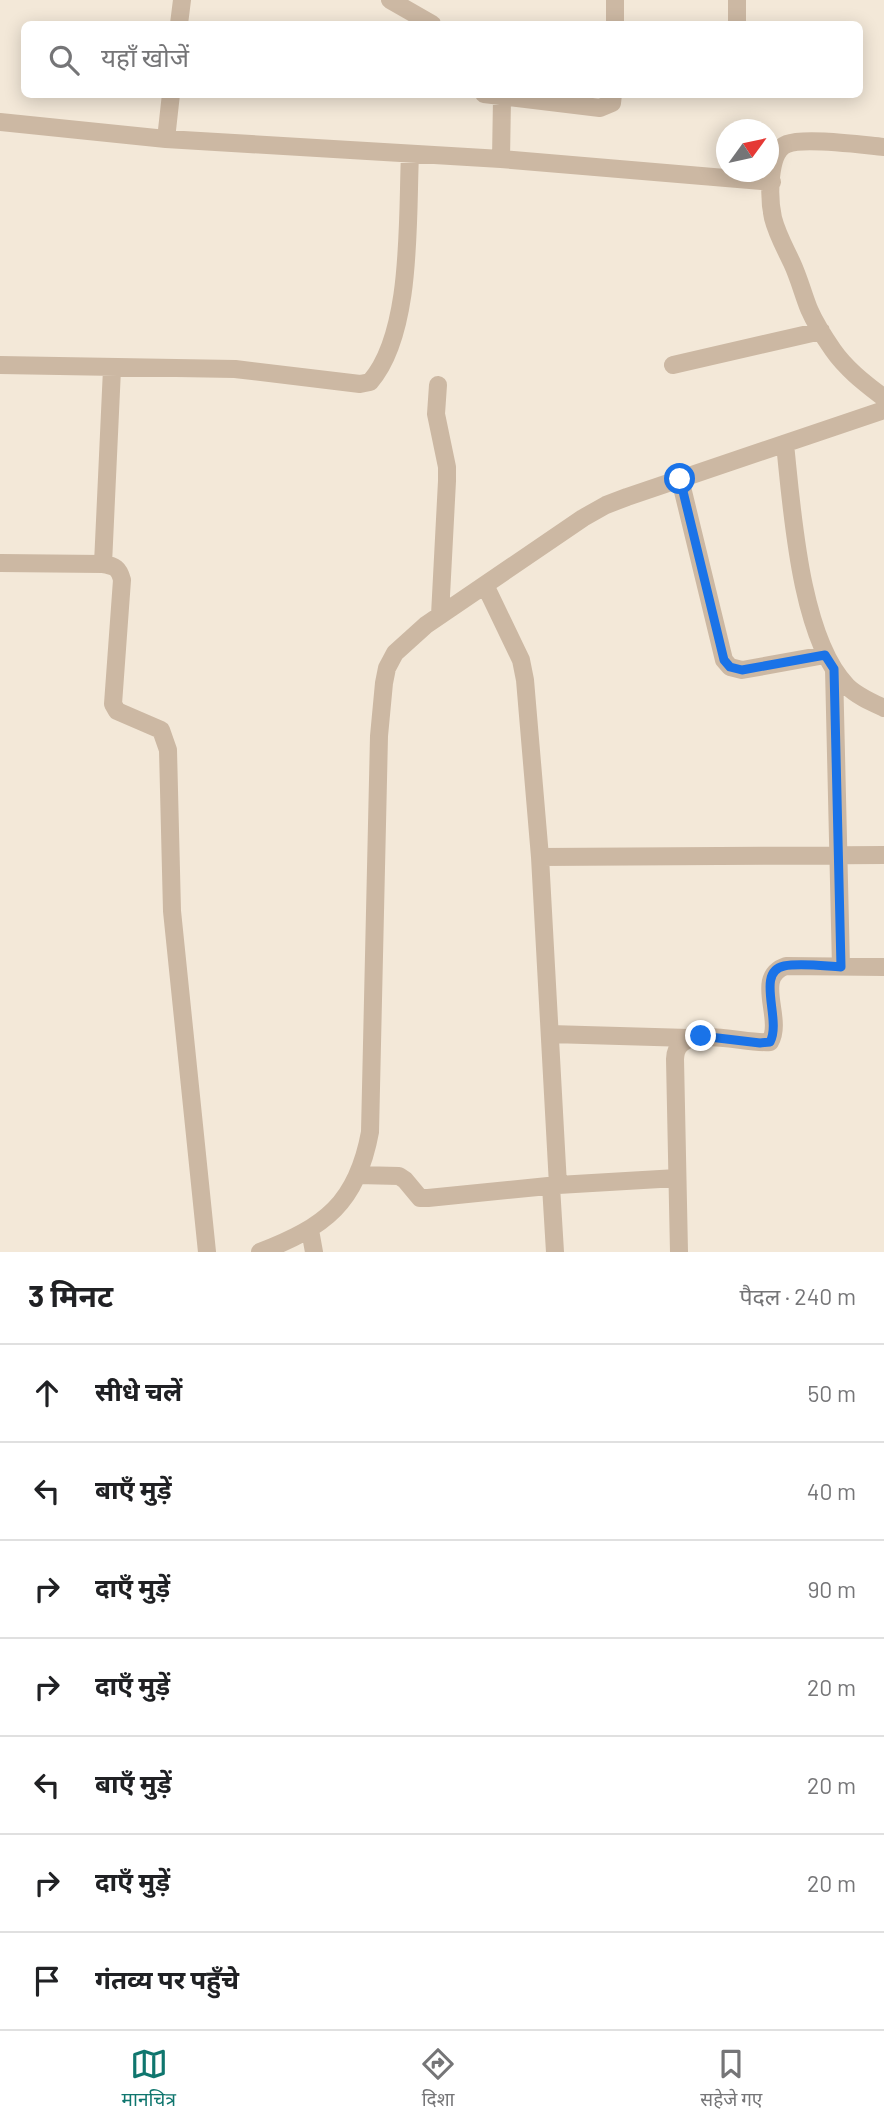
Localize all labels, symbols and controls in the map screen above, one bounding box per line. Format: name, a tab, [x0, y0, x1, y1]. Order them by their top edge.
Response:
search box	[21, 21, 863, 98]
icon: search	[45, 41, 83, 79]
text: यहाँ खोजें	[101, 41, 189, 72]
north arrow	[716, 119, 779, 182]
route start	[664, 463, 695, 494]
route end	[685, 1020, 716, 1051]
text: 3 मिनट	[28, 1277, 113, 1313]
text: पैदल · 240 m	[739, 1282, 856, 1310]
icon: ahead	[28, 1374, 66, 1412]
text: सीधे चलें	[95, 1375, 182, 1406]
text: 50 m	[808, 1379, 856, 1407]
icon: left	[28, 1472, 66, 1510]
text: बाएँ मुड़ें	[95, 1473, 172, 1504]
text: 40 m	[807, 1477, 856, 1505]
icon: right	[28, 1570, 66, 1608]
text: दाएँ मुड़ें	[95, 1571, 170, 1602]
text: 90 m	[807, 1575, 856, 1603]
icon: right	[28, 1668, 66, 1706]
text: दाएँ मुड़ें	[95, 1669, 170, 1700]
text: 20 m	[807, 1673, 856, 1701]
icon: left	[28, 1766, 66, 1804]
text: बाएँ मुड़ें	[95, 1767, 172, 1798]
text: 20 m	[807, 1771, 856, 1799]
icon: right	[28, 1864, 66, 1902]
text: दाएँ मुड़ें	[95, 1865, 170, 1896]
text: 20 m	[807, 1869, 856, 1897]
icon: arrive	[28, 1962, 66, 2000]
text: गंतव्य पर पहुँचे	[95, 1963, 239, 1994]
tab: मानचित्र	[122, 2045, 176, 2114]
tab: दिशा	[419, 2045, 457, 2114]
tab: सहेजे गए	[700, 2045, 762, 2114]

